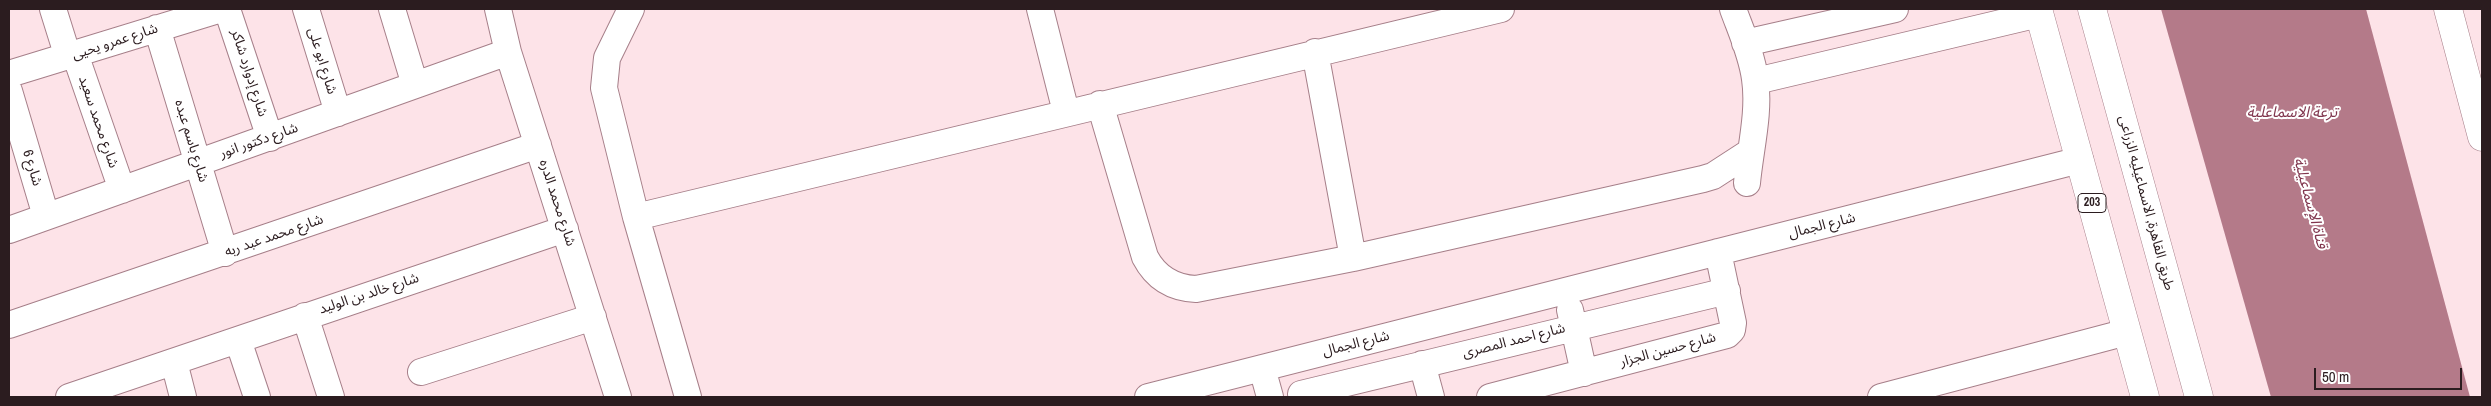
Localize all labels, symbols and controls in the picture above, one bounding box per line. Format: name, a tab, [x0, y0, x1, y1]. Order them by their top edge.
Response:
street label: شارع عمرو يحيى	[70, 20, 160, 64]
street label: شارع ابو على	[304, 26, 340, 96]
street label: شارع إدوارد شاكر	[227, 27, 271, 119]
street label: شارع محمد سعيد	[74, 74, 122, 170]
street label: شارع باسم عبده	[170, 98, 212, 184]
water label: ترعة الاسماعلية	[2247, 104, 2337, 122]
street label: طريق القاهرة, الاسماعيليه الزراعى	[2115, 114, 2177, 292]
street label: شارع دكتور انور	[218, 120, 300, 162]
street label: شارع 6	[19, 148, 45, 188]
water label: قناة الإسماعيلية	[2289, 156, 2331, 250]
street label: شارع محمد الدره	[535, 158, 579, 248]
road number: 203	[2078, 194, 2106, 212]
street label: شارع الجمال	[1787, 210, 1857, 242]
street label: شارع محمد عبد ربه	[222, 211, 326, 261]
street label: شارع خالد بن الوليد	[317, 270, 421, 318]
street label: شارع احمد المصرى	[1461, 320, 1567, 362]
street label: شارع الجمال	[1321, 328, 1391, 360]
street label: شارع حسين الجزار	[1618, 329, 1718, 371]
scale bar	[2316, 358, 2464, 390]
text: 50 m	[2322, 366, 2349, 387]

